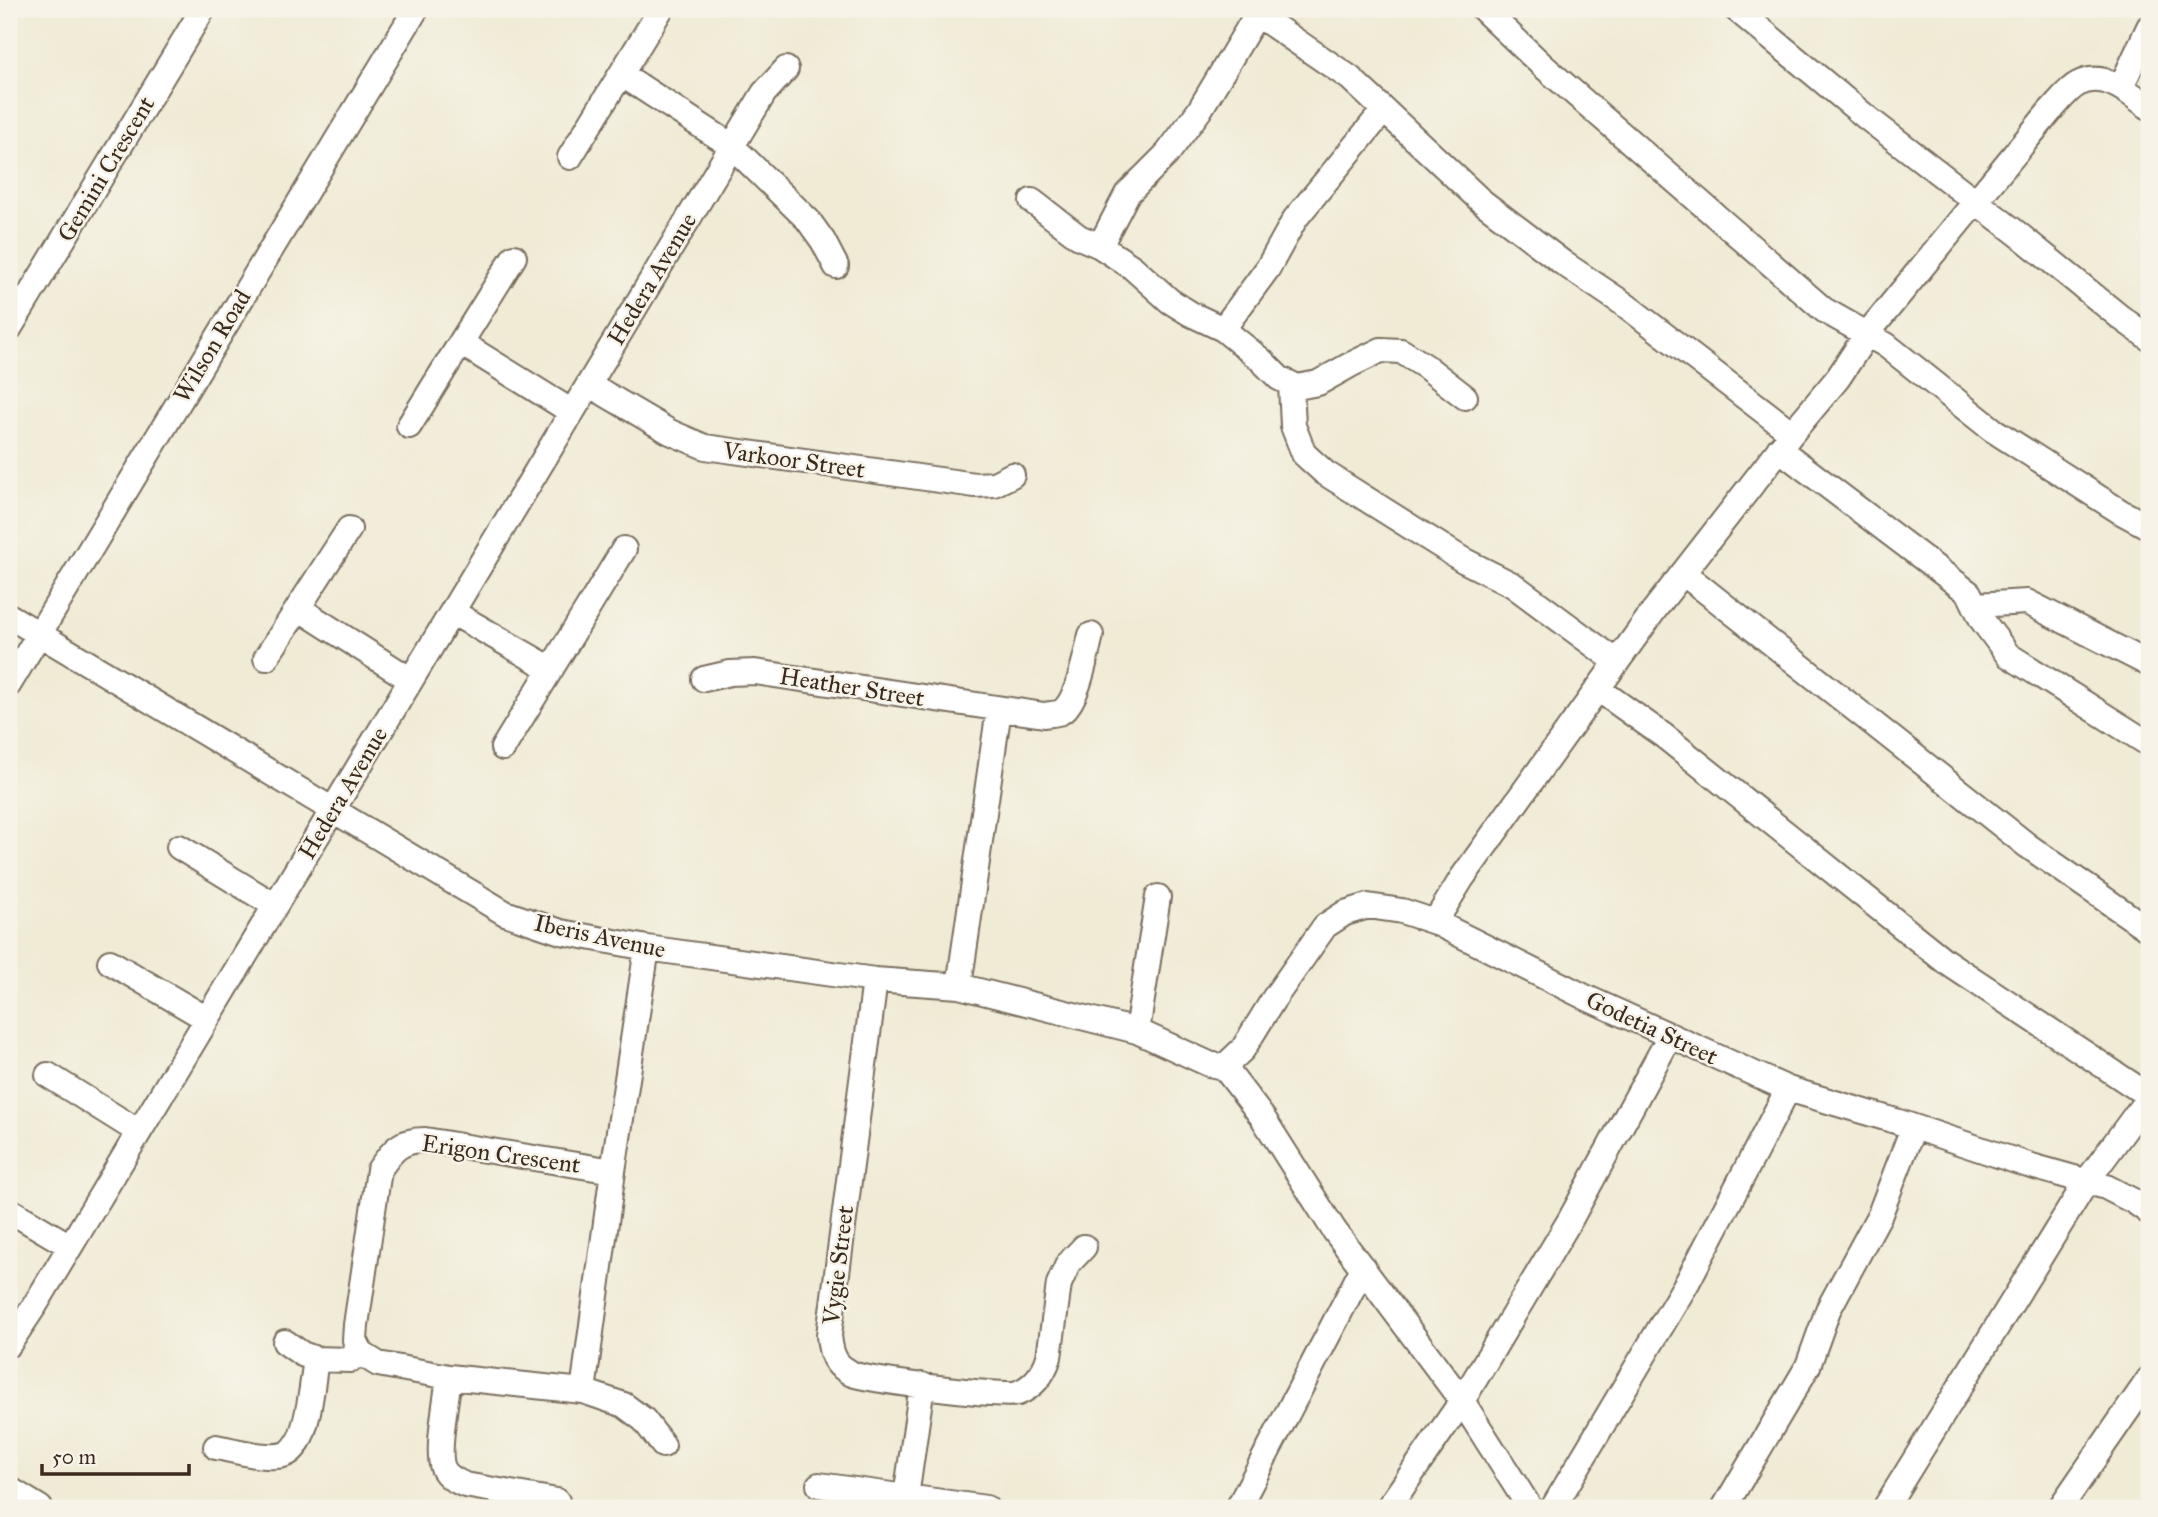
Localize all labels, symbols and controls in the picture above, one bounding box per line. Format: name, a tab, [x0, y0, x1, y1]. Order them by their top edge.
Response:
street label: Gemini Crescent	[51, 90, 161, 247]
street label: Hedera Avenue	[601, 207, 703, 351]
street label: Wilson Road	[167, 284, 257, 408]
street label: Varkoor Street	[720, 435, 867, 485]
street label: Heather Street	[777, 661, 927, 713]
street label: Hedera Avenue	[292, 721, 394, 865]
street label: Iberis Avenue	[532, 907, 668, 965]
street label: Godetia Street	[1581, 984, 1723, 1072]
street label: Erigon Crescent	[420, 1128, 583, 1180]
street label: Vygie Street	[816, 1203, 860, 1327]
scale bar	[42, 1433, 189, 1477]
text: 50 m	[52, 1444, 97, 1470]

